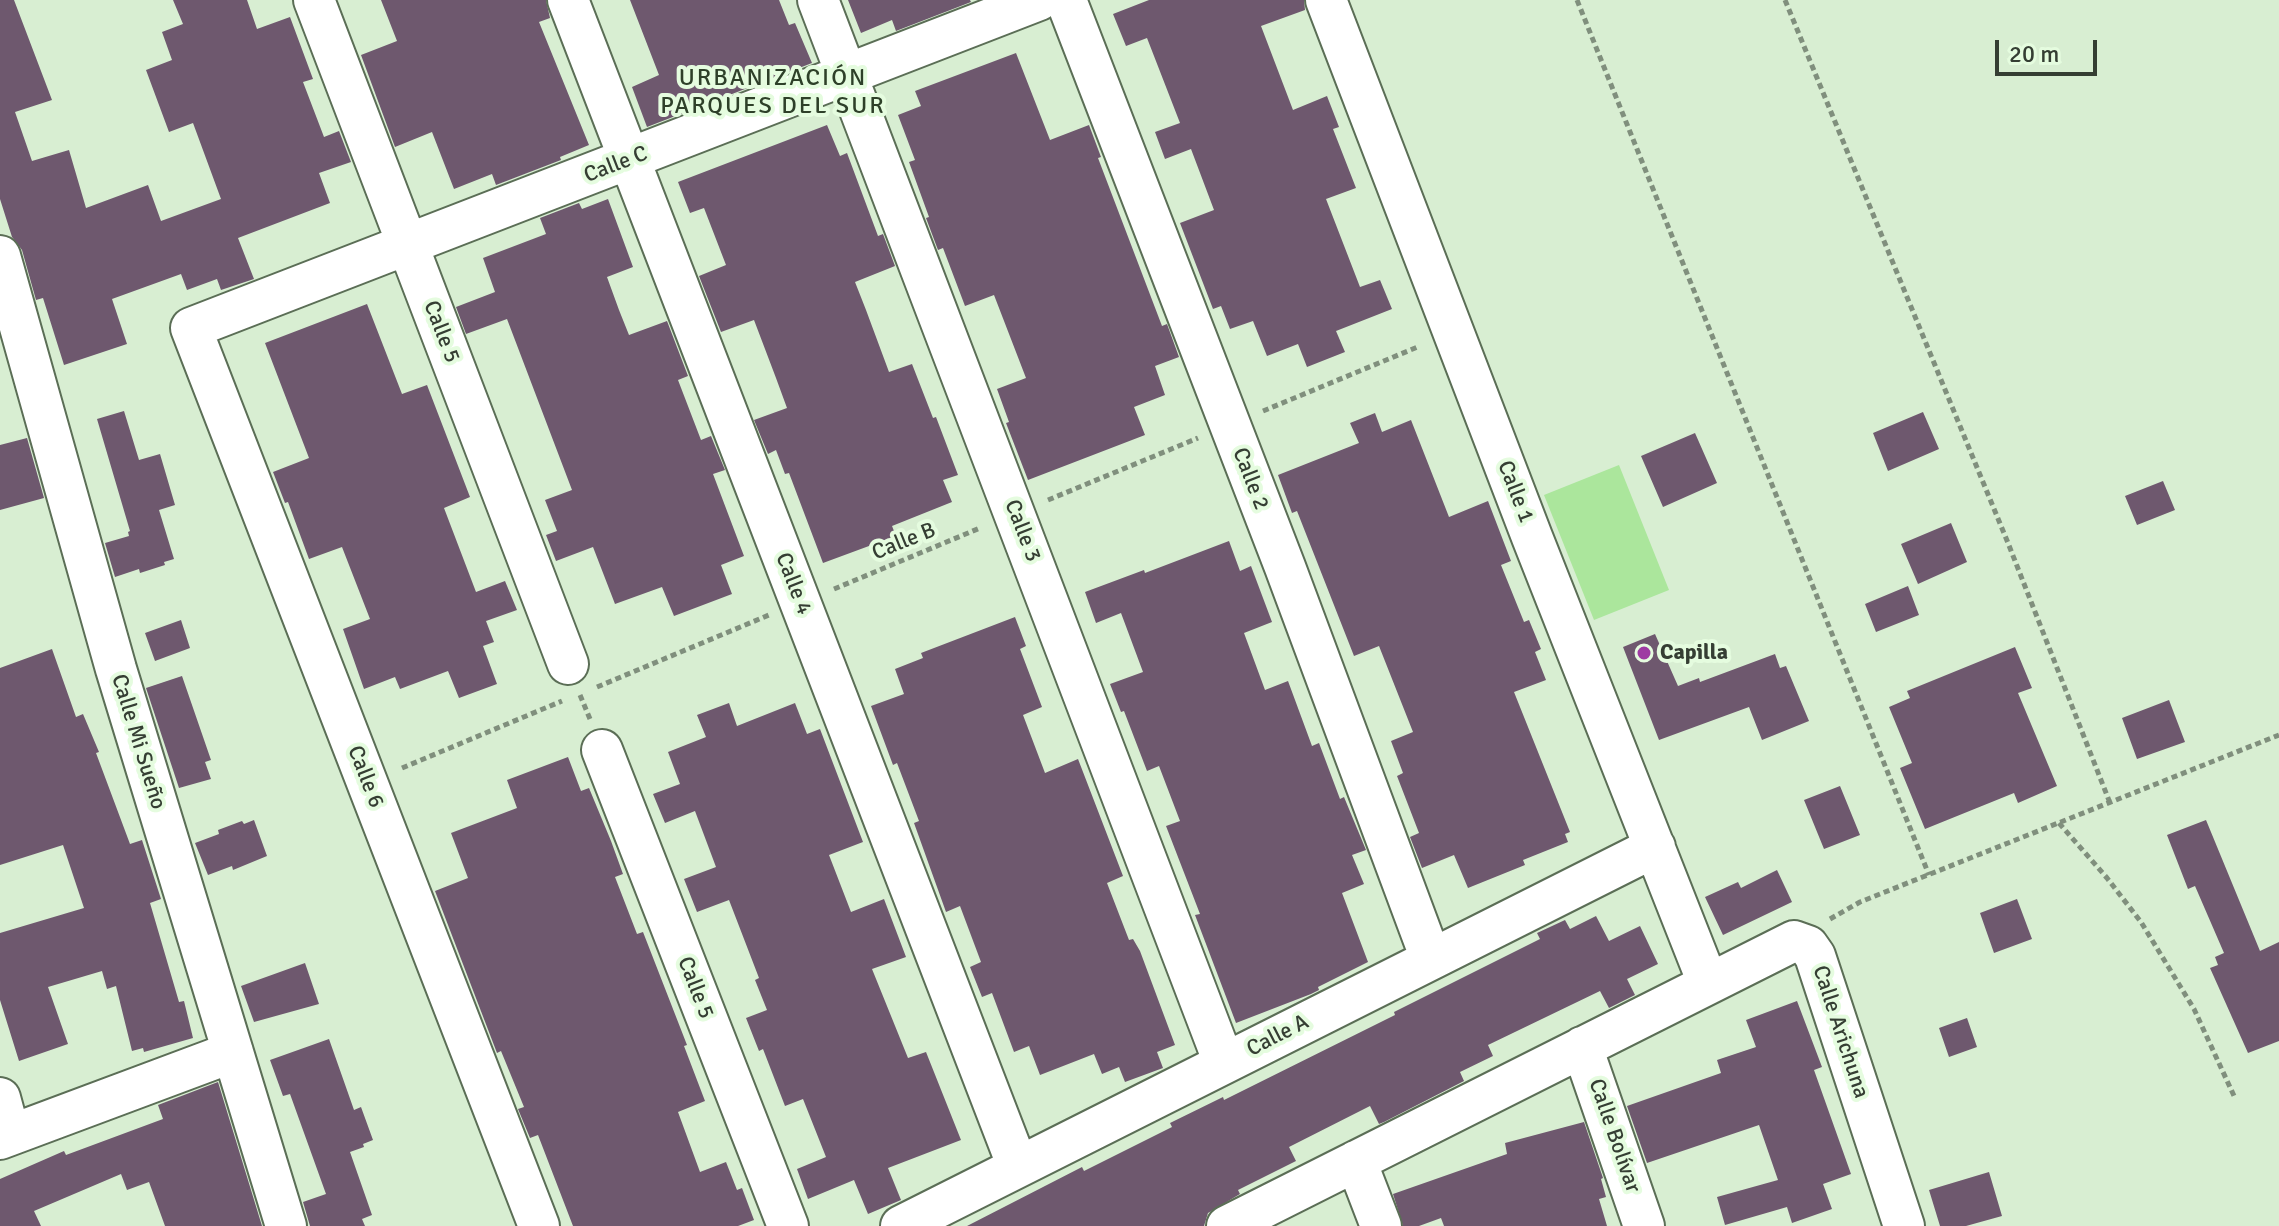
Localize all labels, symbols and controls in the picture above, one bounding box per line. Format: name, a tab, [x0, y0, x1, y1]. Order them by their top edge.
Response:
scale bar	[1999, 24, 2101, 74]
text: 20 m	[2009, 39, 2059, 69]
district label: URBANIZACIÓN PARQUES DEL SUR	[660, 65, 886, 121]
street label: Calle C	[581, 141, 651, 189]
street label: Calle 5	[417, 297, 465, 367]
street label: Calle 2	[1226, 444, 1274, 514]
street label: Calle 1	[1491, 457, 1539, 527]
street label: Calle 3	[998, 496, 1046, 566]
street label: Calle B	[869, 517, 939, 567]
street label: Calle 4	[769, 549, 817, 619]
place label: Capilla	[1660, 640, 1728, 666]
marker: Capilla	[1635, 644, 1653, 662]
street label: Calle Mi Sueño	[105, 671, 171, 813]
street label: Calle 6	[341, 742, 389, 812]
street label: Calle 5	[671, 953, 719, 1023]
street label: Calle Arichuna	[1806, 962, 1874, 1102]
street label: Calle A	[1243, 1009, 1313, 1063]
street label: Calle Bolívar	[1582, 1076, 1646, 1196]

